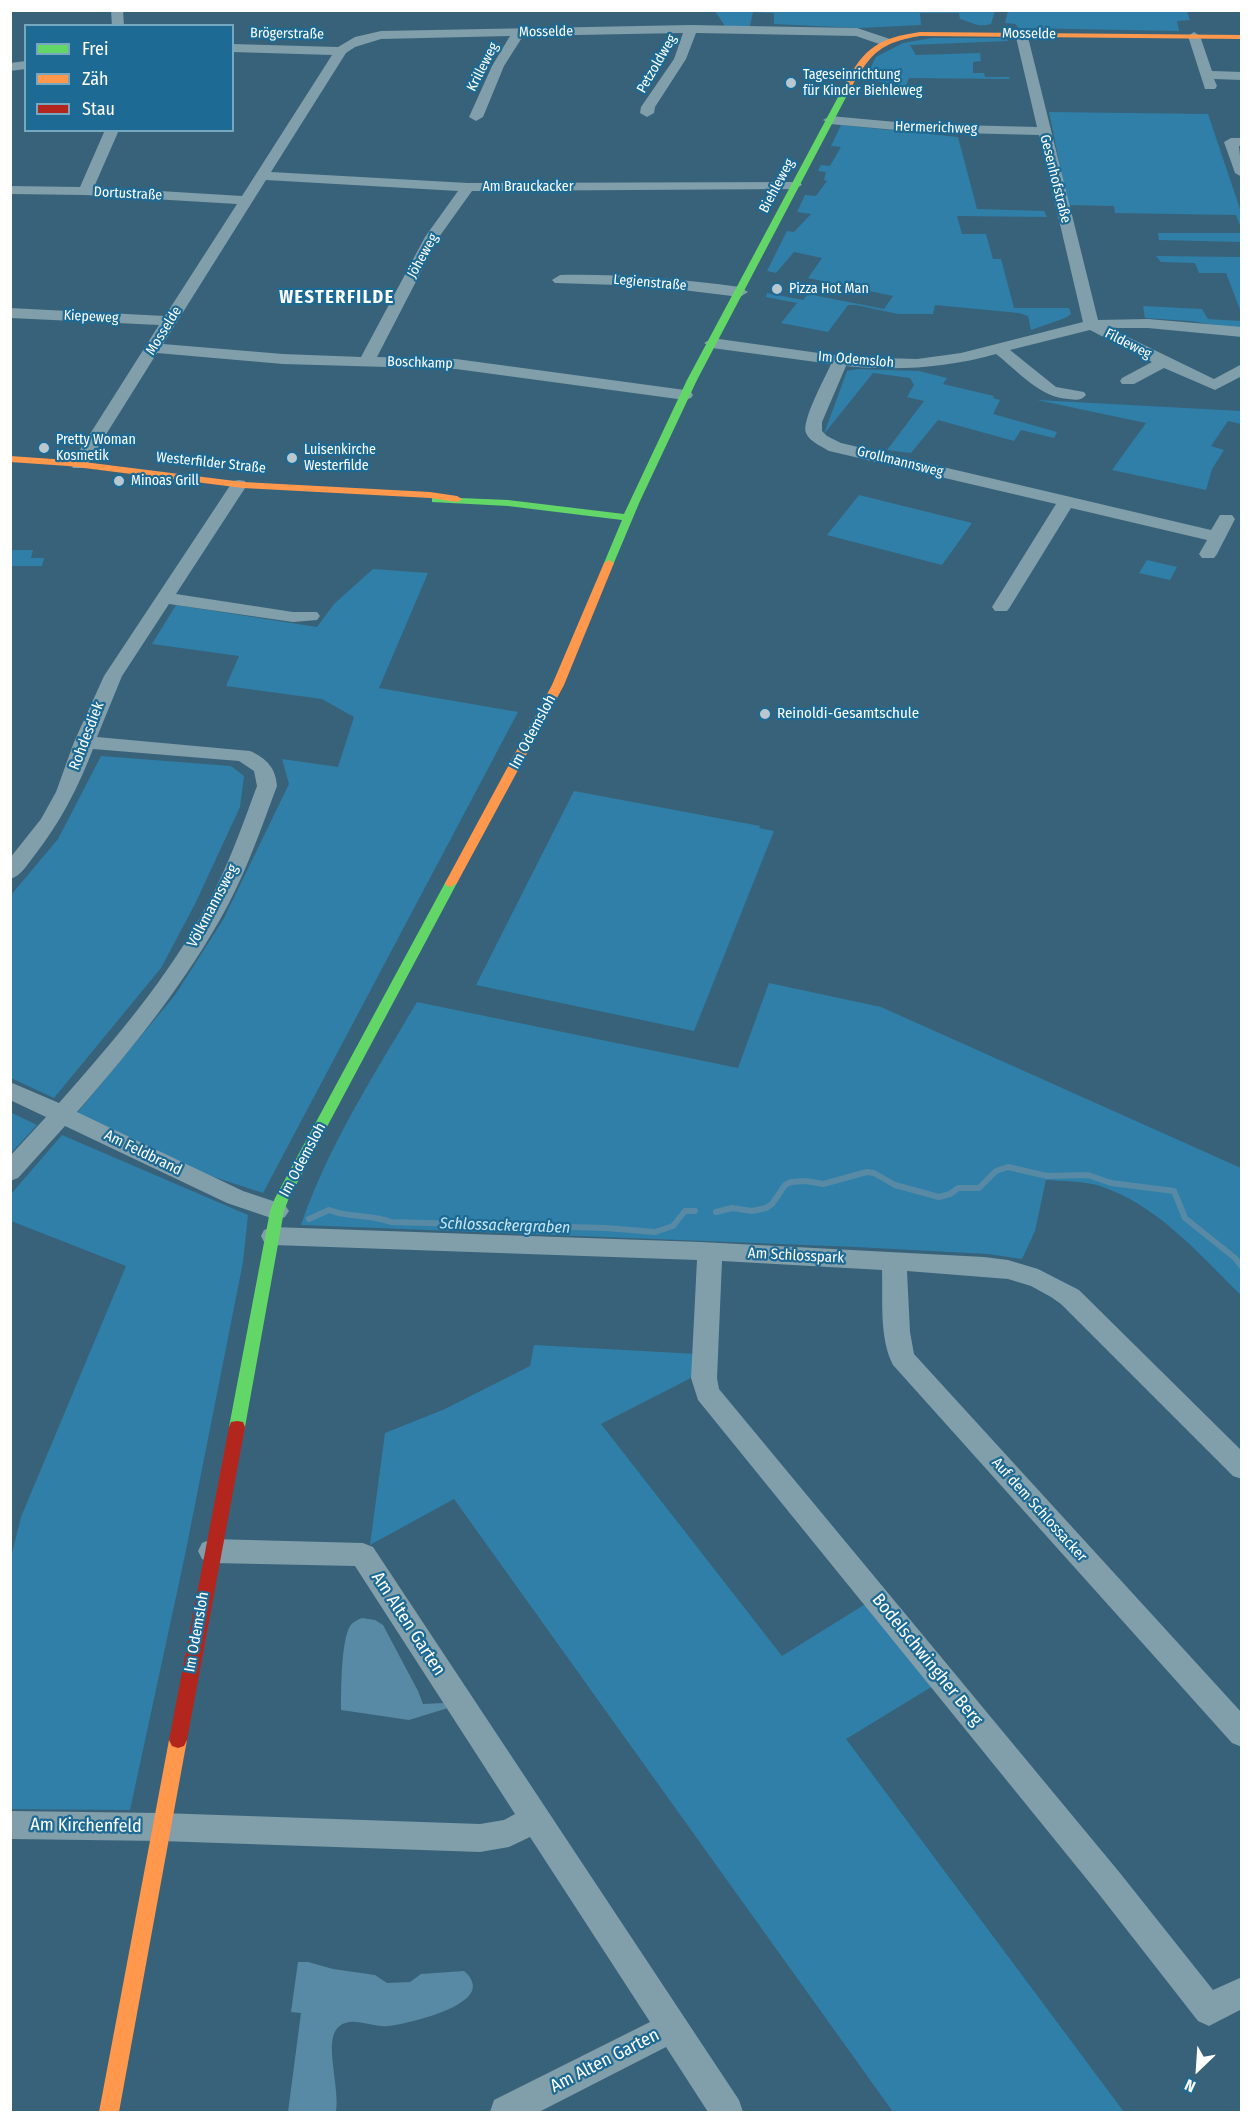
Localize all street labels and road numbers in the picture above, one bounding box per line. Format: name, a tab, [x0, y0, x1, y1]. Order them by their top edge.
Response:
street label: Mosselde	[519, 23, 573, 41]
street label: Brögerstraße	[250, 25, 324, 43]
street label: Mosselde	[1002, 25, 1056, 43]
street label: Petzoldweg	[633, 32, 681, 96]
street label: Krilleweg	[464, 40, 502, 94]
street label: Hermerichweg	[895, 118, 977, 138]
street label: Gesenhofstraße	[1036, 133, 1074, 225]
street label: Biehleweg	[756, 156, 798, 216]
street label: Am Brauckacker	[482, 179, 574, 195]
street label: Dortustraße	[93, 184, 163, 204]
street label: Jöheweg	[404, 231, 442, 281]
street label: Legienstraße	[613, 271, 687, 295]
street label: Mosselde	[143, 304, 185, 358]
street label: Kiepeweg	[63, 307, 119, 327]
street label: Fildeweg	[1102, 325, 1154, 363]
street label: Im Odemsloh	[817, 348, 895, 372]
street label: Boschkamp	[387, 353, 453, 373]
street label: Grollmannsweg	[855, 443, 945, 481]
street label: Westerfilder Straße	[155, 449, 267, 477]
street label: Im Odemsloh	[506, 692, 560, 772]
street label: Rohdesdiek	[66, 699, 108, 773]
street label: Völkmannsweg	[184, 861, 242, 951]
street label: Im Odemsloh	[276, 1120, 330, 1200]
street label: Am Feldbrand	[101, 1126, 185, 1180]
street label: Am Schlosspark	[747, 1244, 845, 1268]
street label: Auf dem Schlossacker	[988, 1454, 1090, 1566]
street label: Am Alten Garten	[366, 1568, 450, 1680]
street label: Im Odemsloh	[181, 1590, 213, 1674]
street label: Bodelschwingher Berg	[867, 1590, 987, 1730]
street label: Am Kirchenfeld	[30, 1814, 142, 1838]
street label: Am Alten Garten	[547, 2024, 663, 2098]

